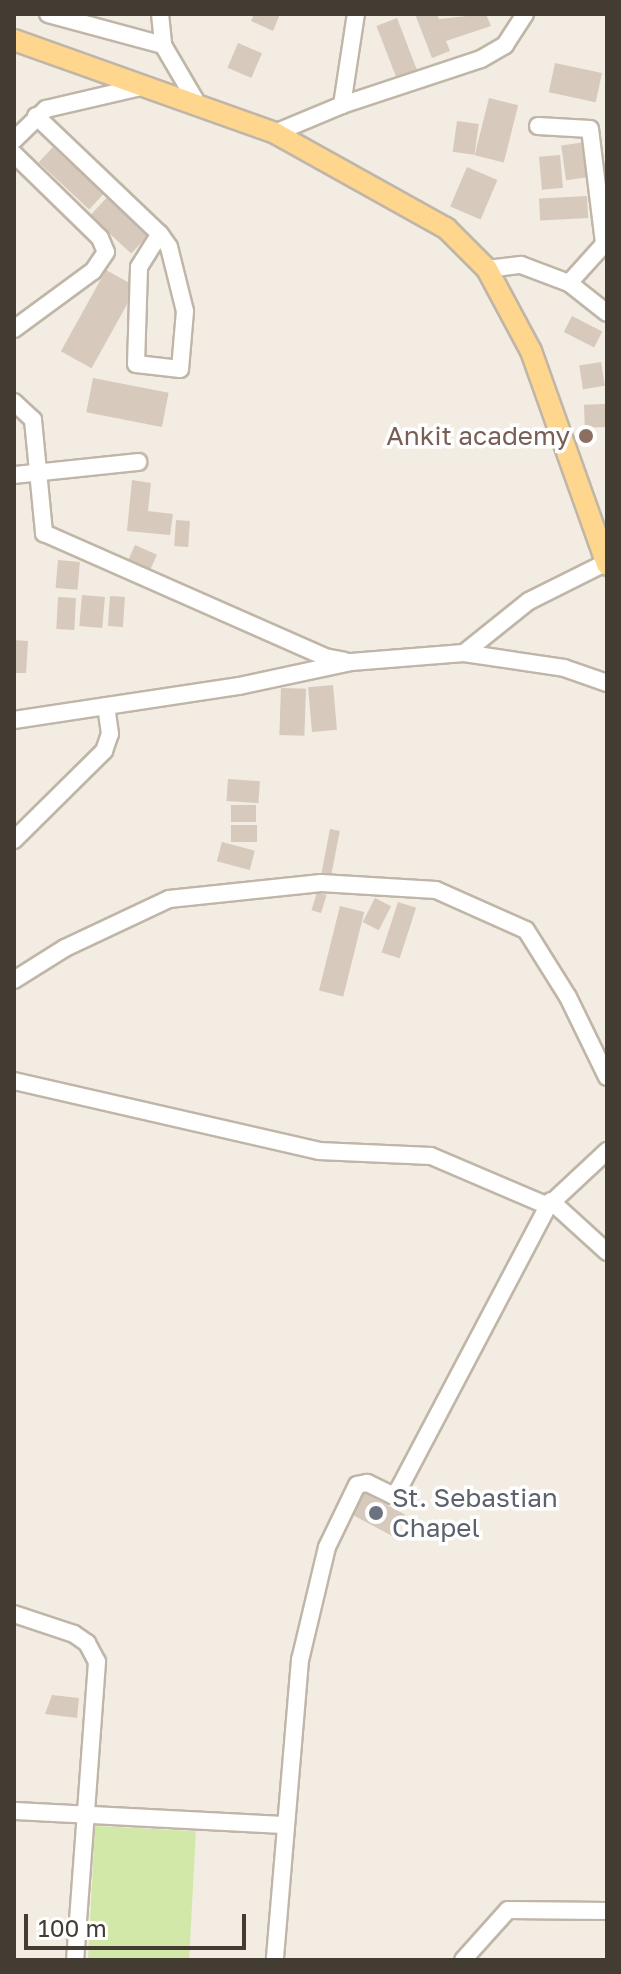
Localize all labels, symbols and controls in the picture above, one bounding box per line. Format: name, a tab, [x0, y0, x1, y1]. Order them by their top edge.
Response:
place label: Ankit academy	[386, 420, 570, 452]
marker: Ankit academy	[577, 427, 595, 445]
place label: St. Sebastian Chapel	[392, 1482, 558, 1544]
marker: St. Sebastian Chapel	[367, 1504, 385, 1522]
scale bar	[28, 1898, 250, 1948]
text: 100 m	[38, 1913, 107, 1942]

